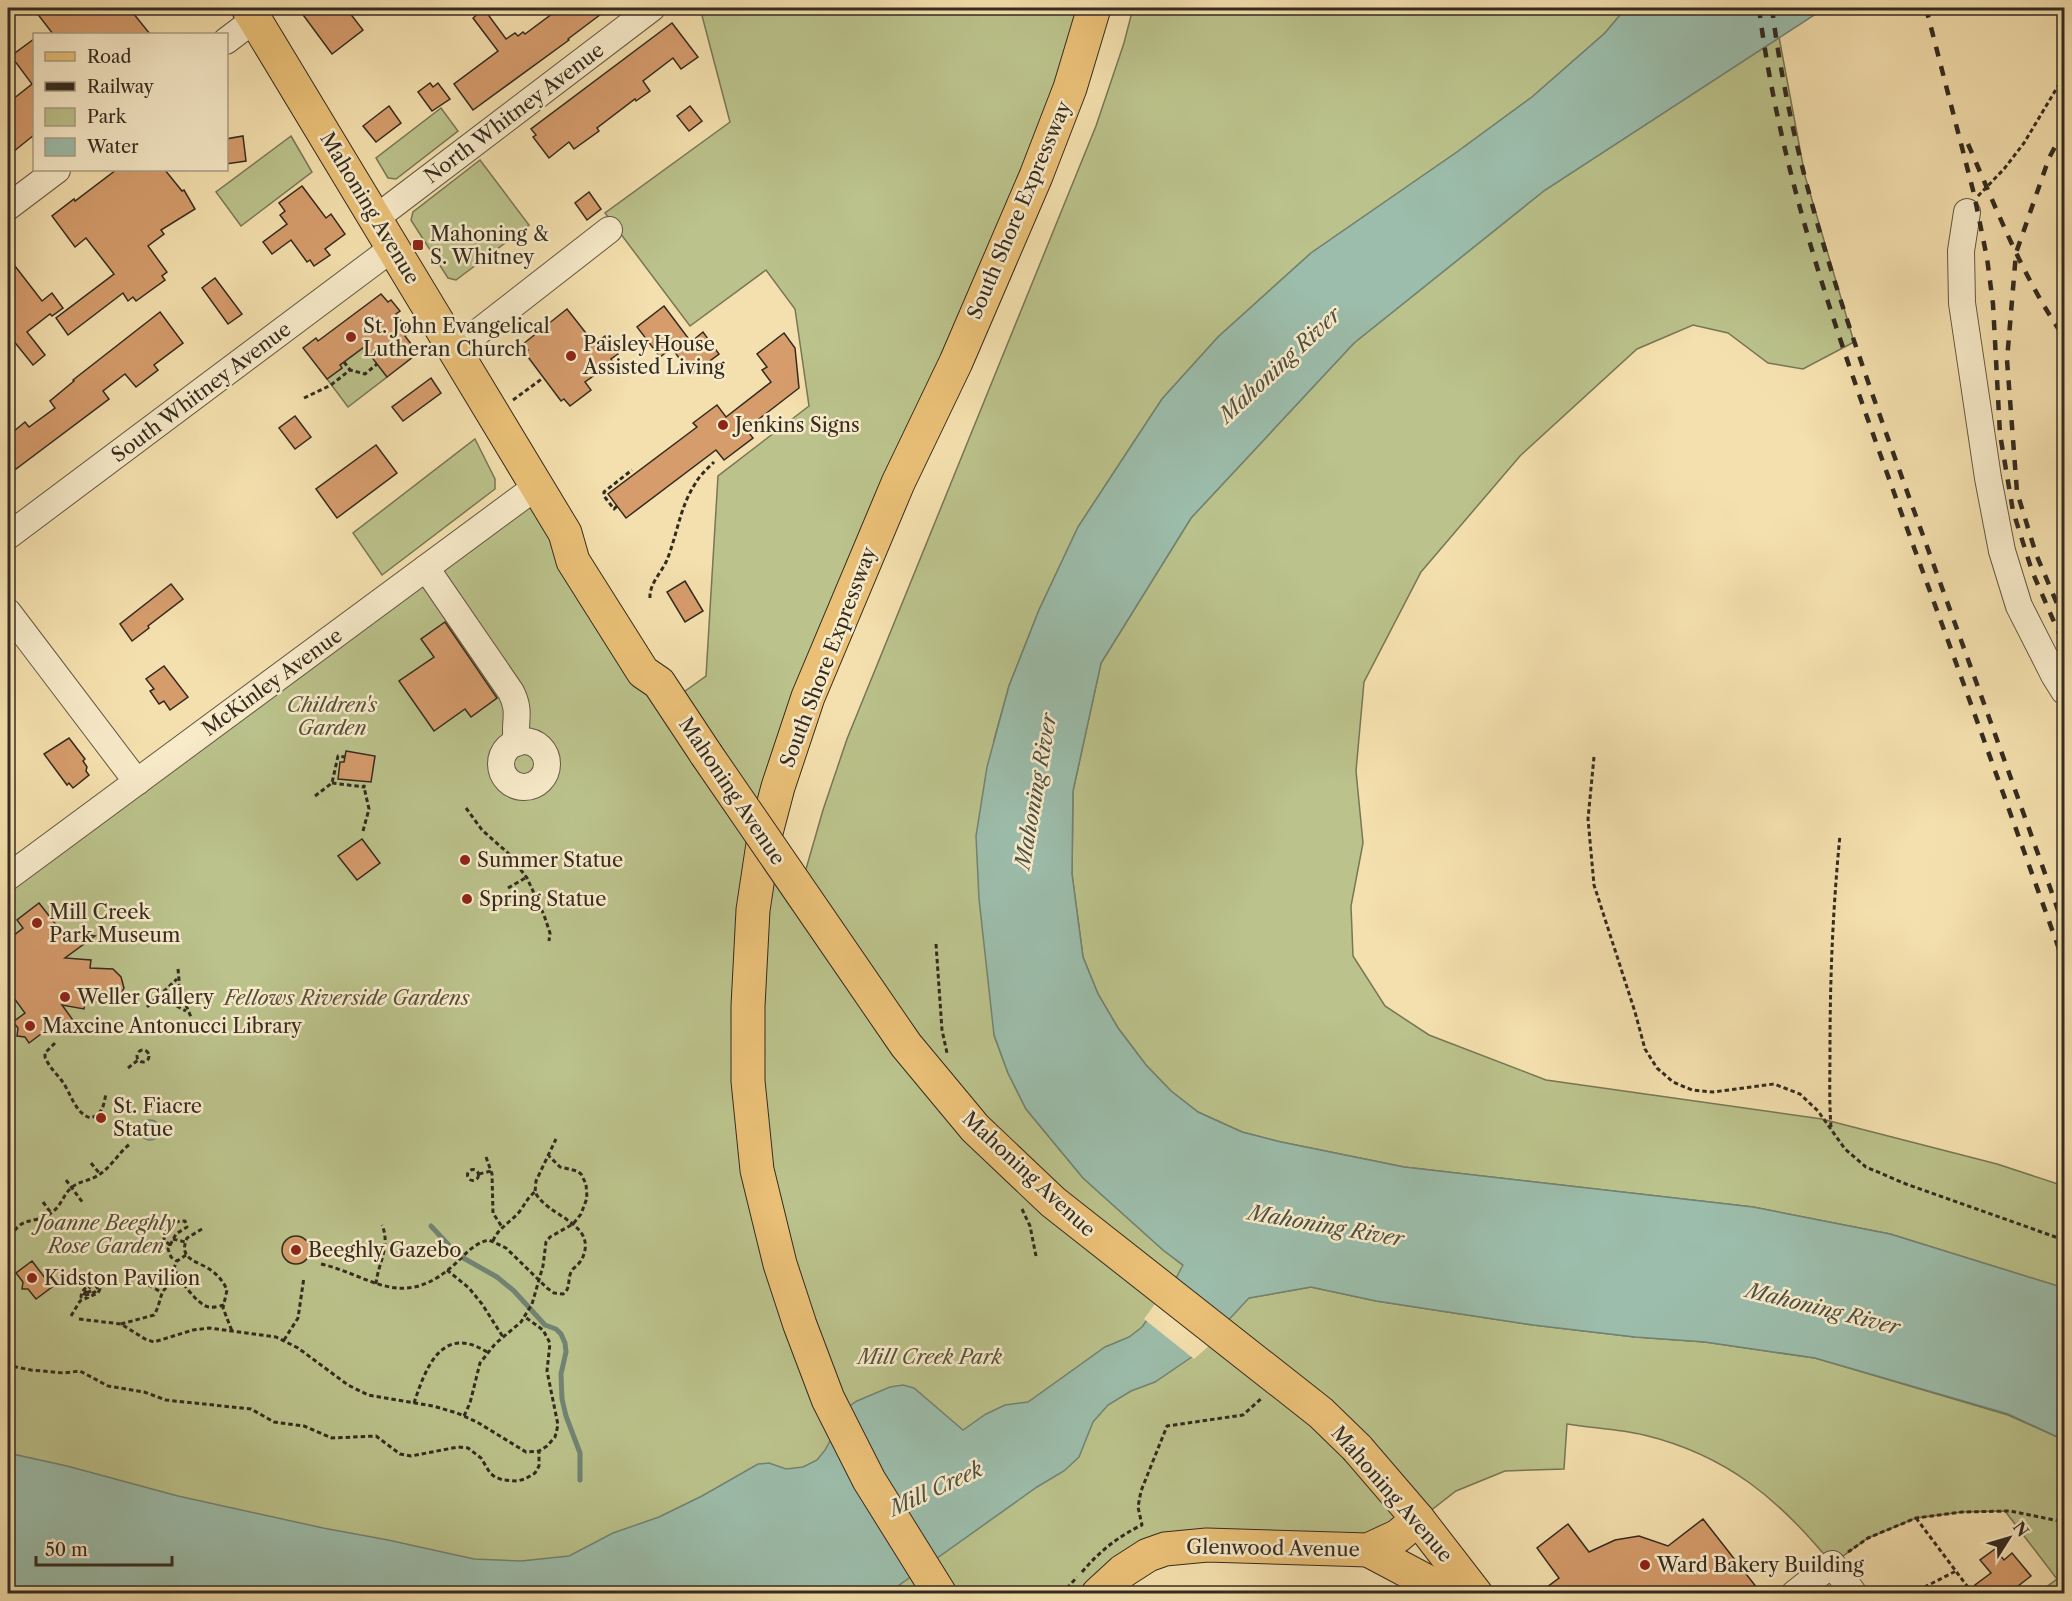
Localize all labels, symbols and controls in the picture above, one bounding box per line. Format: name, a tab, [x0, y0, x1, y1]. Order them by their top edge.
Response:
legend	[33, 33, 228, 171]
street label: North Whitney Avenue	[420, 38, 608, 188]
text: Road	[87, 46, 132, 68]
text: Railway	[87, 76, 155, 98]
street label: South Shore Expressway	[962, 97, 1076, 323]
text: Park	[87, 106, 128, 128]
street label: Mahoning Avenue	[315, 128, 425, 288]
text: Water	[86, 136, 139, 158]
place label: Mahoning & S. Whitney	[430, 222, 549, 269]
marker: Mahoning & S. Whitney	[411, 238, 425, 252]
water label: Mahoning River	[1211, 301, 1347, 430]
place label: St. John Evangelical Lutheran Church	[363, 314, 550, 361]
street label: South Whitney Avenue	[107, 317, 295, 467]
marker: St. John Evangelical Lutheran Church	[344, 330, 358, 344]
place label: Paisley House Assisted Living	[582, 332, 725, 379]
marker: Paisley House Assisted Living	[564, 349, 578, 363]
place label: Jenkins Signs	[732, 413, 860, 437]
marker: Jenkins Signs	[716, 418, 730, 432]
street label: South Shore Expressway	[775, 542, 882, 771]
street label: McKinley Avenue	[197, 623, 347, 741]
park label: Children's Garden	[287, 693, 377, 740]
water label: Mahoning River	[1009, 710, 1062, 874]
street label: Mahoning Avenue	[674, 713, 790, 869]
place label: Summer Statue	[477, 848, 623, 872]
marker: Summer Statue	[458, 853, 472, 867]
place label: Spring Statue	[479, 887, 606, 911]
marker: Spring Statue	[460, 892, 474, 906]
place label: Mill Creek Park Museum	[49, 900, 181, 947]
marker: Mill Creek Park Museum	[30, 916, 44, 930]
place label: Weller Gallery	[76, 985, 215, 1009]
park label: Fellows Riverside Gardens	[222, 986, 470, 1010]
marker: Weller Gallery	[58, 990, 72, 1004]
place label: Maxcine Antonucci Library	[42, 1014, 303, 1038]
marker: Maxcine Antonucci Library	[23, 1019, 37, 1033]
place label: St. Fiacre Statue	[113, 1094, 202, 1141]
street label: Mahoning Avenue	[958, 1106, 1100, 1242]
marker: St. Fiacre Statue	[94, 1111, 108, 1125]
water label: Mahoning River	[1243, 1199, 1407, 1252]
park label: Joanne Beeghly Rose Garden	[30, 1211, 176, 1258]
place label: Beeghly Gazebo	[308, 1238, 462, 1262]
marker: Beeghly Gazebo	[289, 1243, 303, 1257]
place label: Kidston Pavilion	[44, 1266, 201, 1290]
marker: Kidston Pavilion	[25, 1271, 39, 1285]
water label: Mahoning River	[1741, 1277, 1904, 1340]
park label: Mill Creek Park	[856, 1345, 1003, 1369]
street label: Mahoning Avenue	[1326, 1421, 1458, 1567]
water label: Mill Creek	[882, 1456, 987, 1522]
north arrow	[1979, 1508, 2039, 1568]
text: N	[2009, 1517, 2033, 1541]
scale bar	[36, 1529, 172, 1567]
street label: Glenwood Avenue	[1186, 1534, 1360, 1562]
text: 50 m	[45, 1539, 88, 1561]
place label: Ward Bakery Building	[1656, 1553, 1864, 1577]
marker: Ward Bakery Building	[1638, 1558, 1652, 1572]

